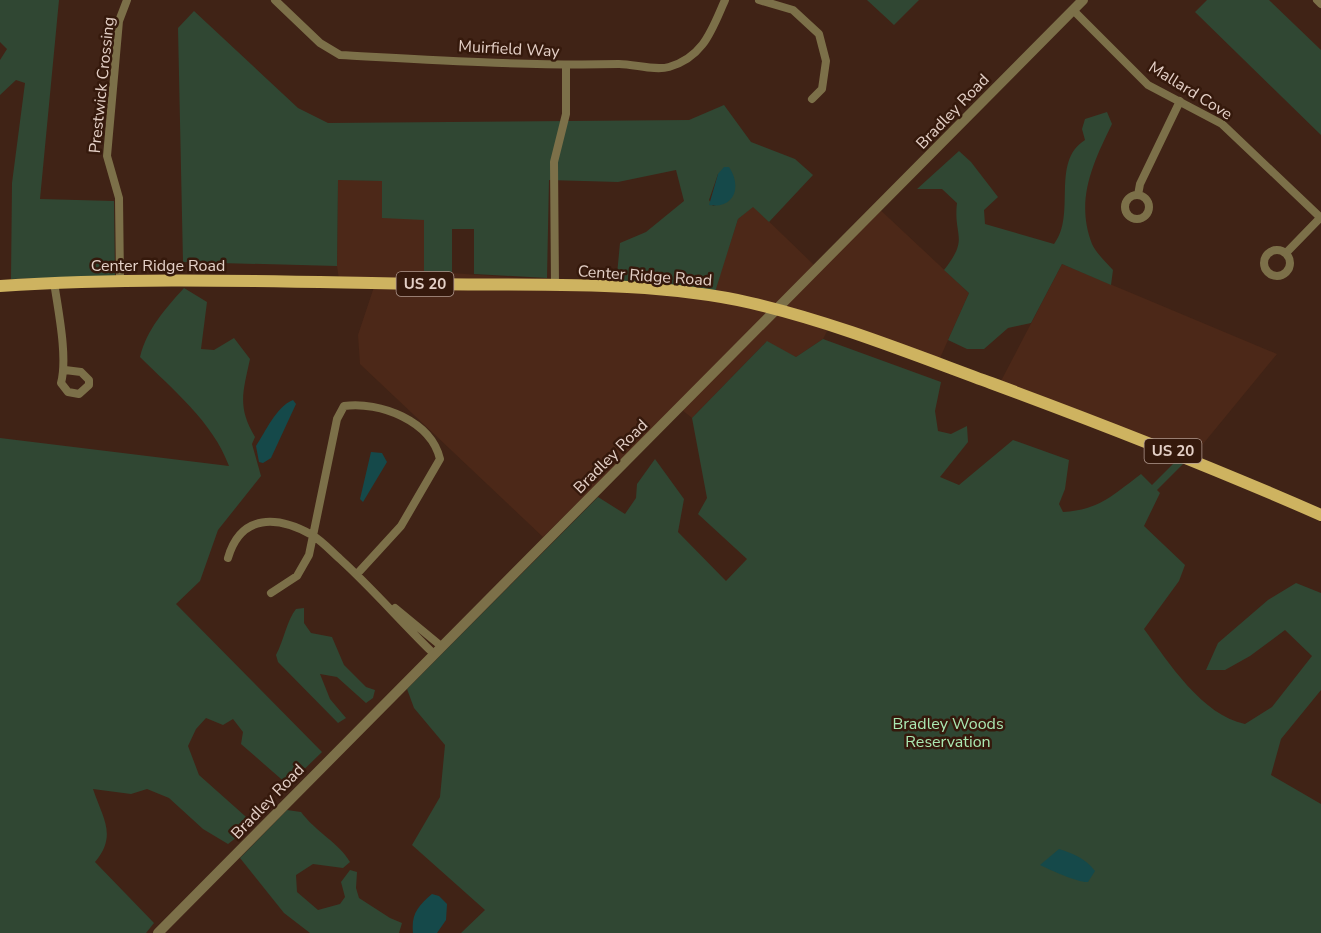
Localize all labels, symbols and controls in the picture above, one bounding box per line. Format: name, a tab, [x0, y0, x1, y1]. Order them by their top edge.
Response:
street label: Prestwick Crossing	[84, 16, 120, 154]
street label: Muirfield Way	[458, 35, 561, 63]
street label: Mallard Cove	[1144, 56, 1237, 125]
street label: Bradley Road	[911, 69, 994, 154]
street label: Center Ridge Road	[91, 255, 225, 277]
street label: Center Ridge Road	[577, 260, 713, 292]
road number: US 20	[396, 272, 454, 296]
street label: Bradley Road	[569, 415, 653, 499]
road number: US 20	[1144, 439, 1202, 463]
park label: Bradley Woods Reservation	[892, 713, 1004, 753]
street label: Bradley Road	[226, 759, 309, 844]

